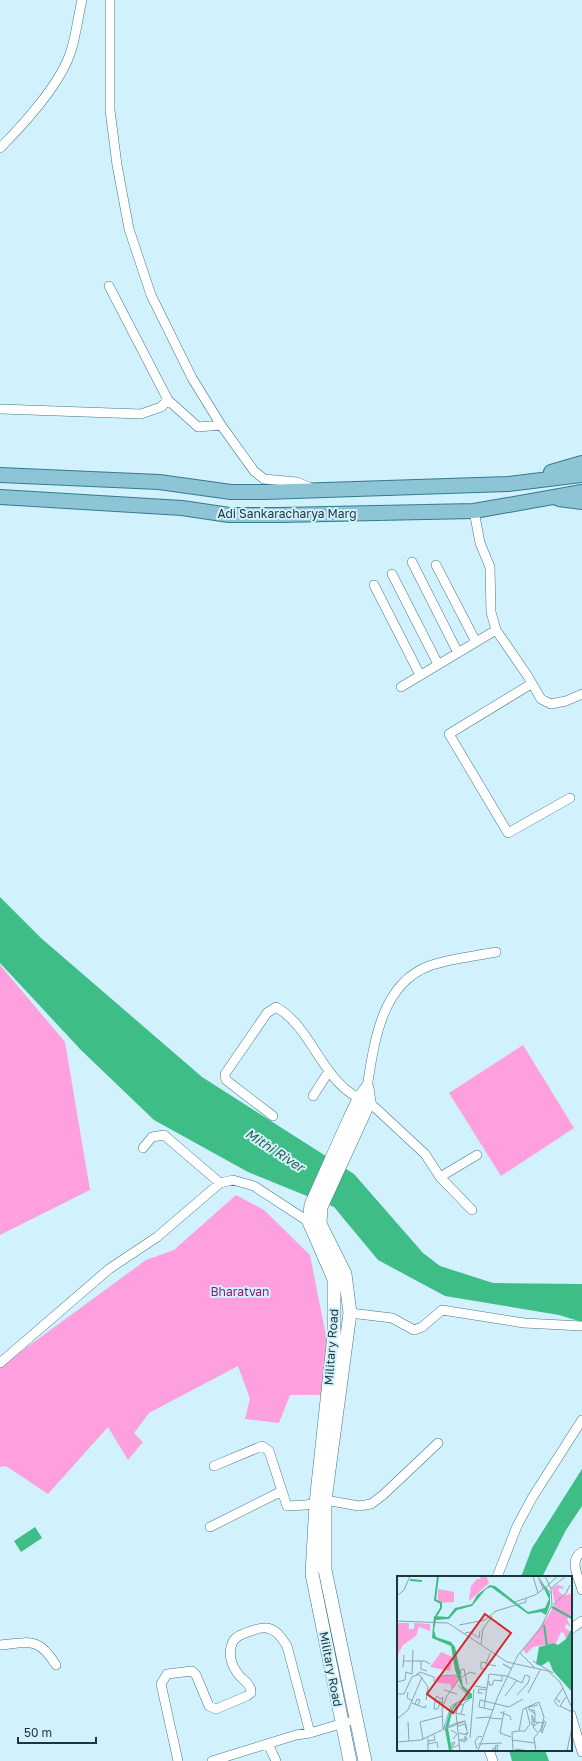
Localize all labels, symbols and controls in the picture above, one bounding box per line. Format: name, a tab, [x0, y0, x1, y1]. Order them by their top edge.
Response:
street label: Adi Sankaracharya Marg	[217, 506, 357, 521]
water label: Mithi River	[243, 1125, 309, 1176]
park label: Bharatvan	[211, 1284, 269, 1299]
street label: Military Road	[321, 1308, 341, 1386]
inset map	[397, 1576, 572, 1751]
street label: Military Road	[316, 1630, 346, 1708]
scale bar	[18, 1719, 96, 1745]
text: 50 m	[24, 1725, 52, 1740]

